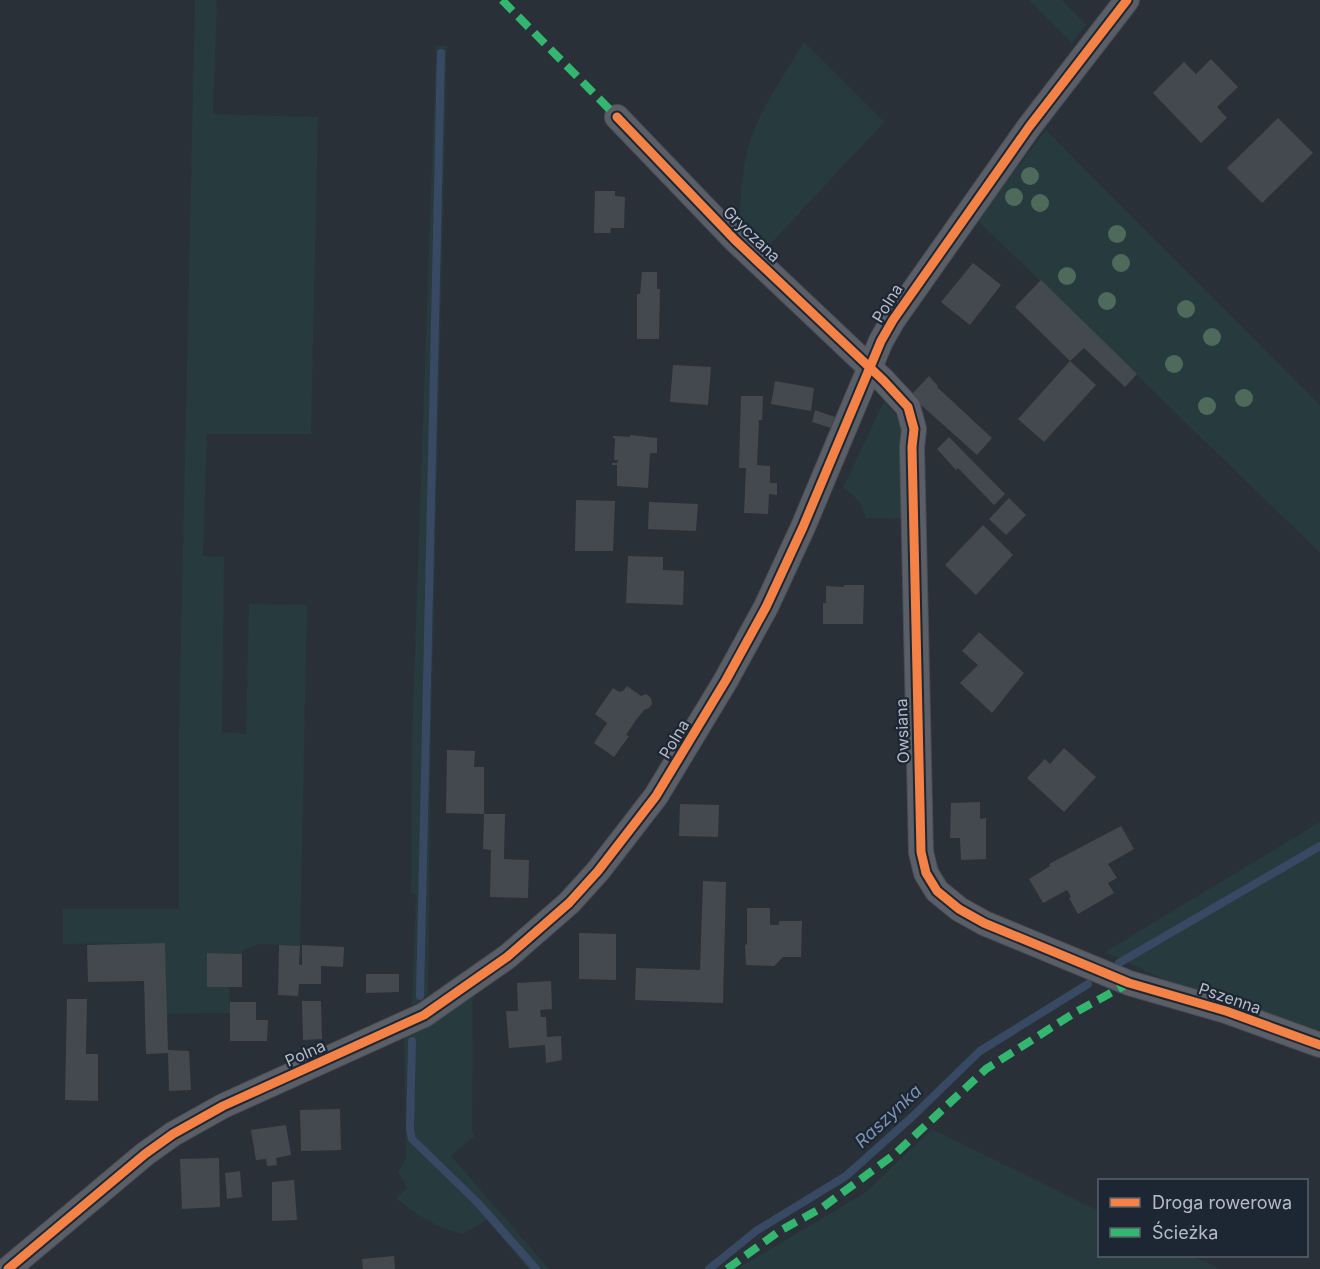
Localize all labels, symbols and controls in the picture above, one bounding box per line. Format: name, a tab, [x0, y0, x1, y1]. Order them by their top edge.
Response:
street label: Gryczana	[719, 202, 785, 266]
street label: Polna	[867, 280, 907, 326]
street label: Owsiana	[891, 698, 913, 764]
street label: Polna	[655, 716, 693, 762]
street label: Pszenna	[1196, 978, 1264, 1018]
street label: Polna	[282, 1035, 328, 1071]
water label: Raszynka	[850, 1080, 926, 1152]
legend	[1098, 1179, 1308, 1257]
text: Droga rowerowa	[1152, 1192, 1292, 1213]
text: Ścieżka	[1152, 1221, 1218, 1243]

